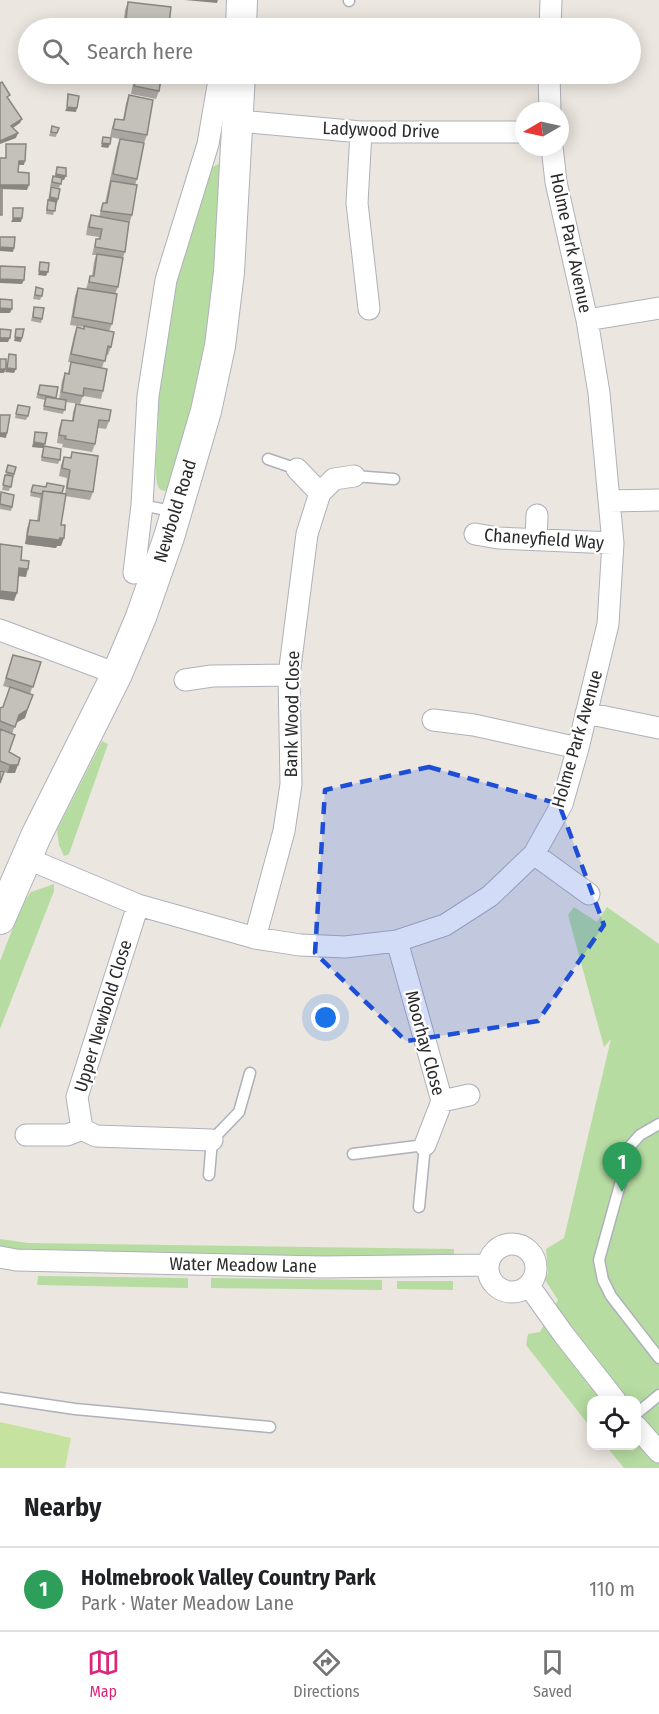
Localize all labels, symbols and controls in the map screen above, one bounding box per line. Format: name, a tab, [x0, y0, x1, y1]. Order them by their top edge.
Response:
search box	[18, 18, 641, 84]
icon: search	[39, 35, 72, 68]
text: Search here	[87, 38, 193, 65]
north arrow	[515, 102, 569, 156]
street label: Ladywood Drive	[322, 117, 440, 143]
street label: Holme Park Avenue	[545, 171, 597, 315]
street label: Newbold Road	[149, 457, 201, 565]
street label: Chaneyfield Way	[483, 524, 605, 554]
street label: Bank Wood Close	[280, 650, 304, 777]
street label: Holme Park Avenue	[547, 667, 607, 810]
street label: Upper Newbold Close	[69, 937, 137, 1095]
street label: Moorhay Close	[400, 988, 450, 1098]
your location	[311, 1003, 340, 1032]
pin: 1	[602, 1142, 642, 1192]
street label: Water Meadow Lane	[169, 1253, 317, 1277]
map controls	[587, 1396, 641, 1450]
button: locate	[587, 1396, 641, 1450]
text: Nearby	[24, 1492, 101, 1523]
text: Holmebrook Valley Country Park	[81, 1564, 376, 1591]
text: 1	[39, 1577, 48, 1601]
text: 110 m	[589, 1577, 635, 1601]
text: Park · Water Meadow Lane	[81, 1591, 294, 1615]
tab: Map	[87, 1646, 120, 1701]
tab: Directions	[293, 1646, 360, 1701]
tab: Saved	[533, 1646, 572, 1701]

